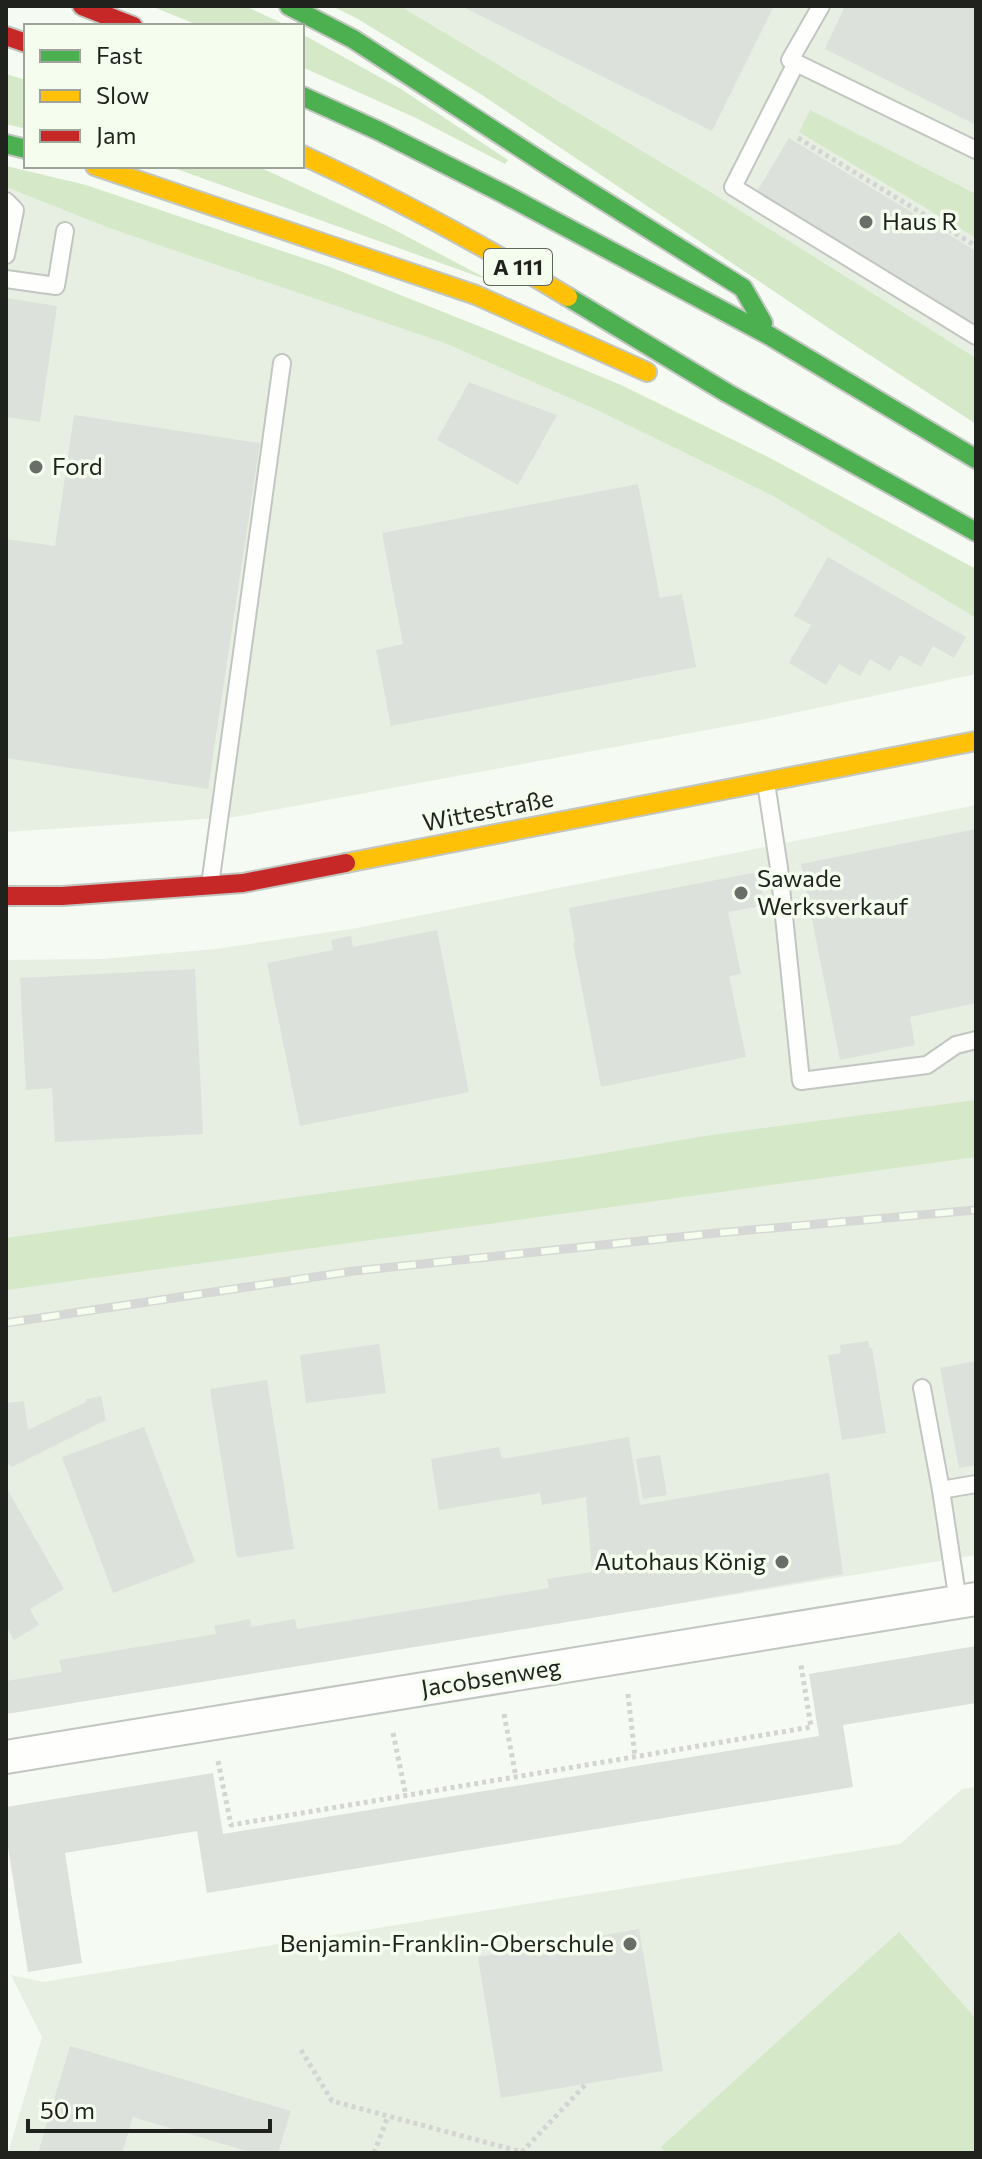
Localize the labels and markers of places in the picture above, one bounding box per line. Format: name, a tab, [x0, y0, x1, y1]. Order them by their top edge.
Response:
place label: Haus R	[882, 206, 958, 235]
marker: Haus R	[857, 213, 875, 231]
place label: Ford	[52, 451, 103, 480]
marker: Ford	[27, 458, 45, 476]
place label: Sawade Werksverkauf	[757, 863, 909, 920]
marker: Sawade Werksverkauf	[732, 884, 750, 902]
place label: Autohaus König	[595, 1546, 766, 1575]
marker: Autohaus König	[773, 1553, 791, 1571]
place label: Benjamin-Franklin-Oberschule	[280, 1928, 614, 1957]
marker: Benjamin-Franklin-Oberschule	[621, 1935, 639, 1953]

